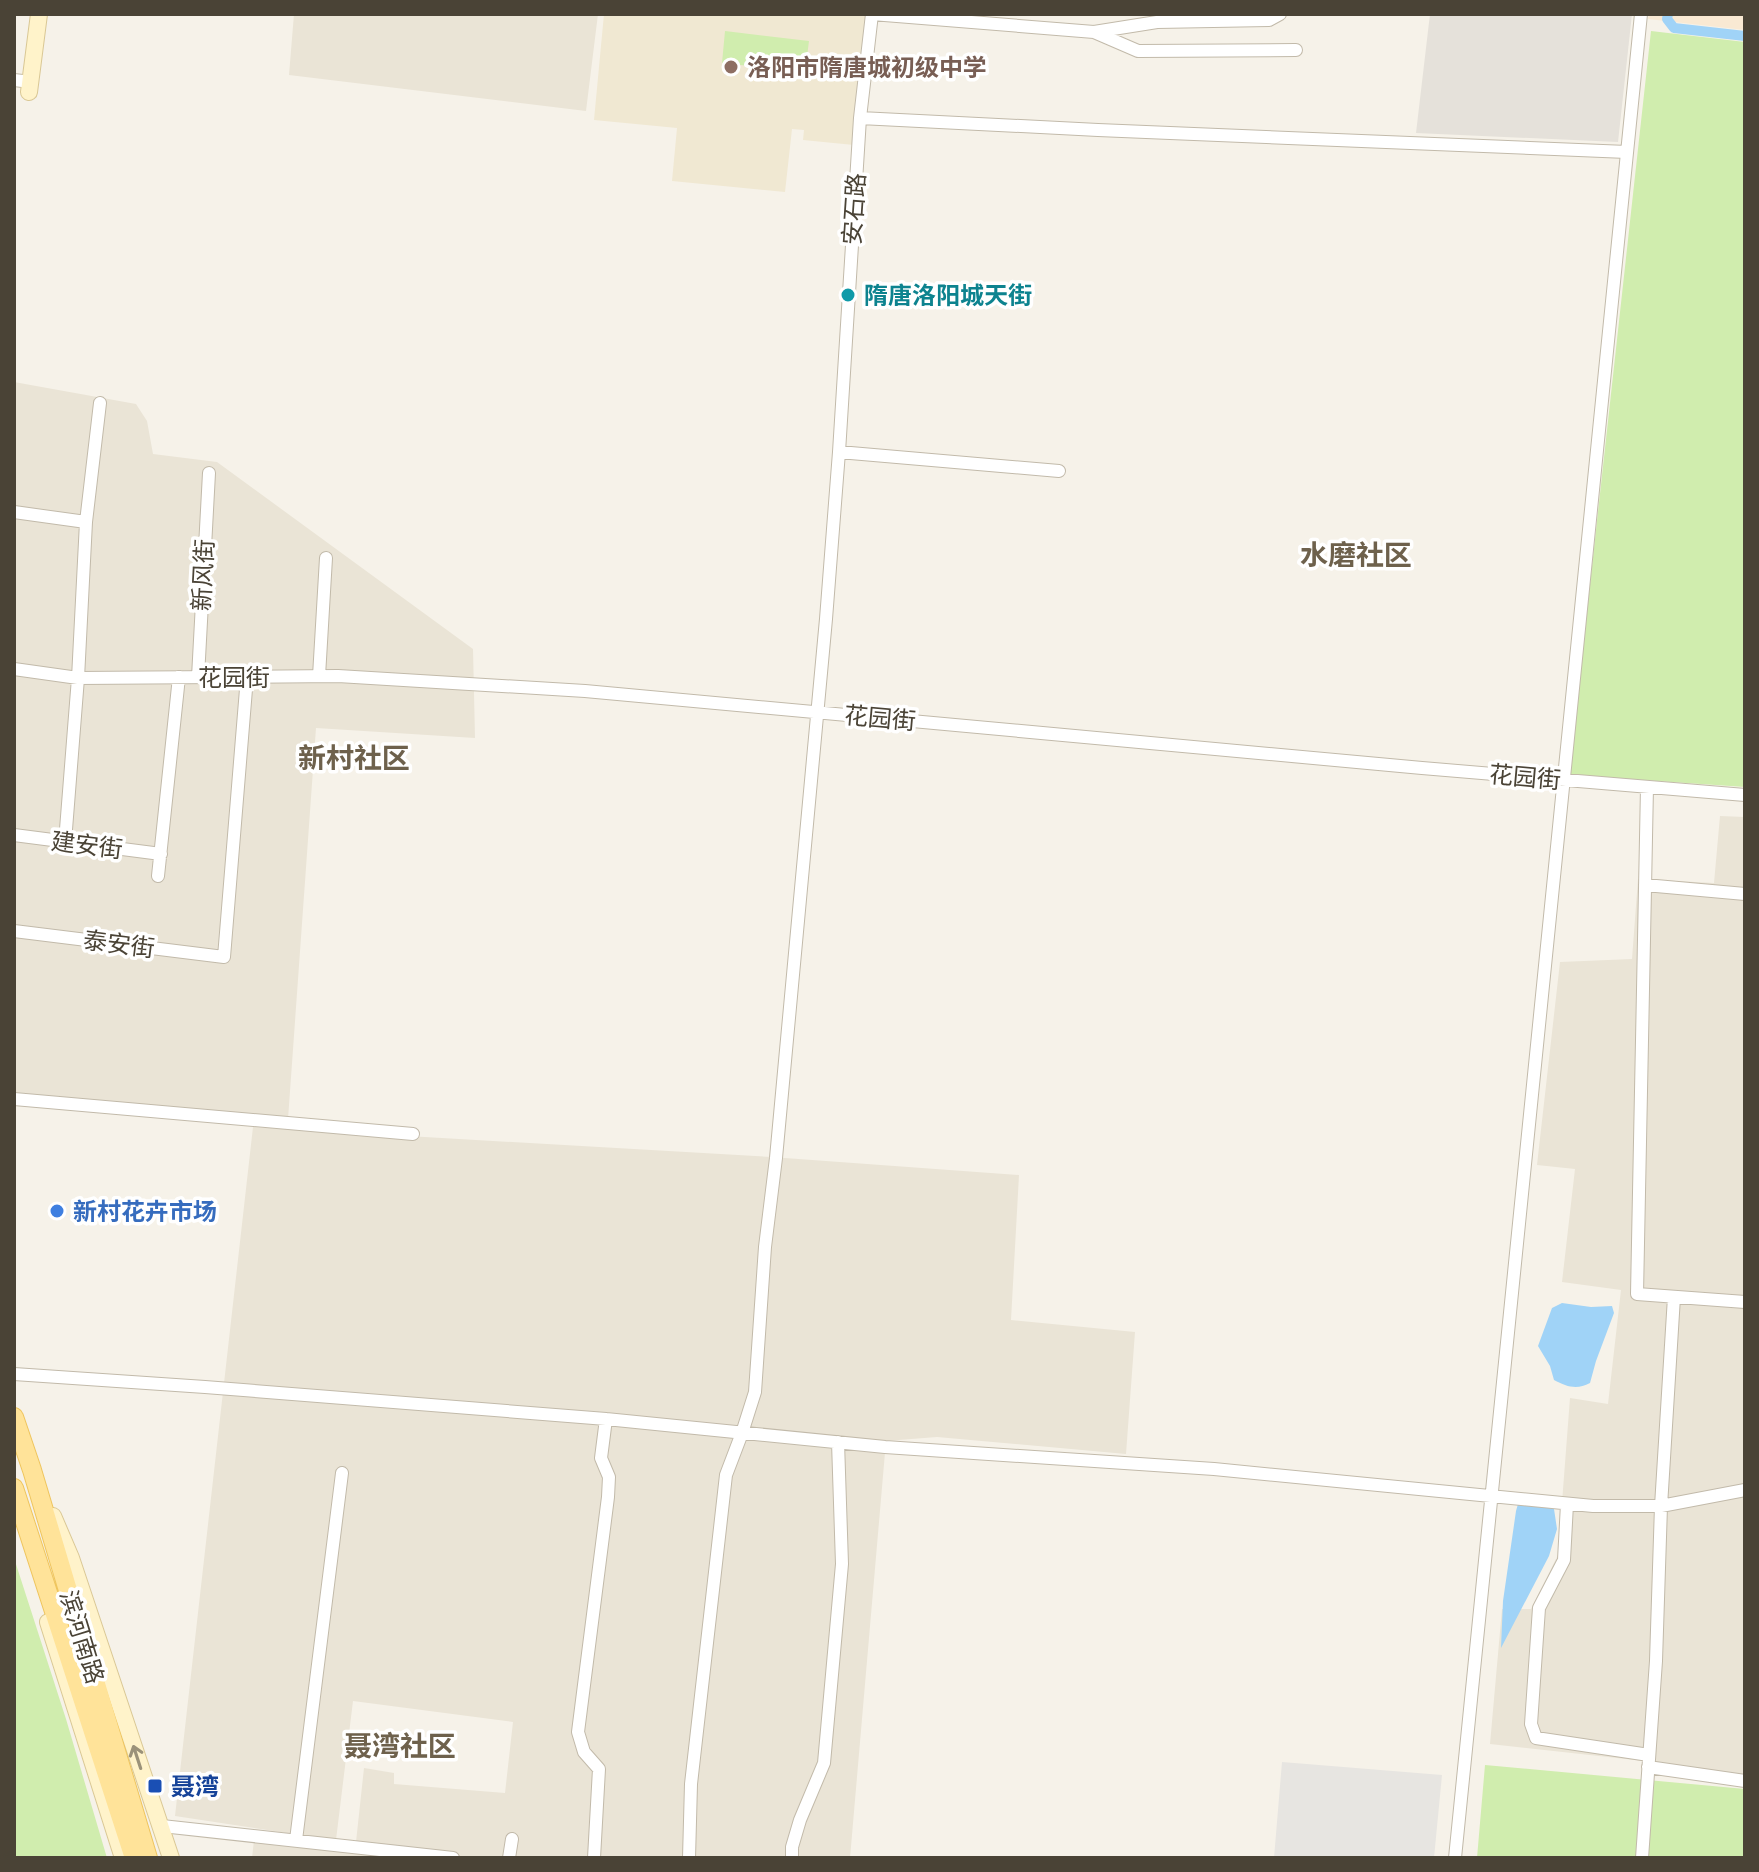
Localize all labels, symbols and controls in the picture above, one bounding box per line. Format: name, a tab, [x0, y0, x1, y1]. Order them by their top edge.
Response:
place label: 洛阳市隋唐城初级中学	[747, 50, 987, 85]
marker: 洛阳市隋唐城初级中学	[722, 58, 740, 76]
street label: 安石路	[834, 172, 874, 246]
place label: 隋唐洛阳城天街	[864, 278, 1032, 313]
marker: 隋唐洛阳城天街	[839, 286, 857, 304]
district label: 水磨社区	[1300, 535, 1412, 576]
street label: 新风街	[184, 538, 222, 612]
street label: 花园街	[198, 660, 270, 695]
street label: 花园街	[843, 697, 917, 739]
district label: 新村社区	[298, 738, 410, 779]
street label: 花园街	[1488, 756, 1562, 798]
street label: 建安街	[49, 823, 125, 867]
street label: 泰安街	[81, 922, 157, 966]
place label: 新村花卉市场	[73, 1194, 217, 1229]
marker: 新村花卉市场	[48, 1202, 66, 1220]
street label: 滨河南路	[51, 1586, 113, 1688]
district label: 聂湾社区	[344, 1726, 456, 1767]
one-way arrow	[129, 1745, 144, 1770]
place label: 聂湾	[171, 1769, 219, 1804]
marker: 聂湾	[146, 1777, 164, 1795]

